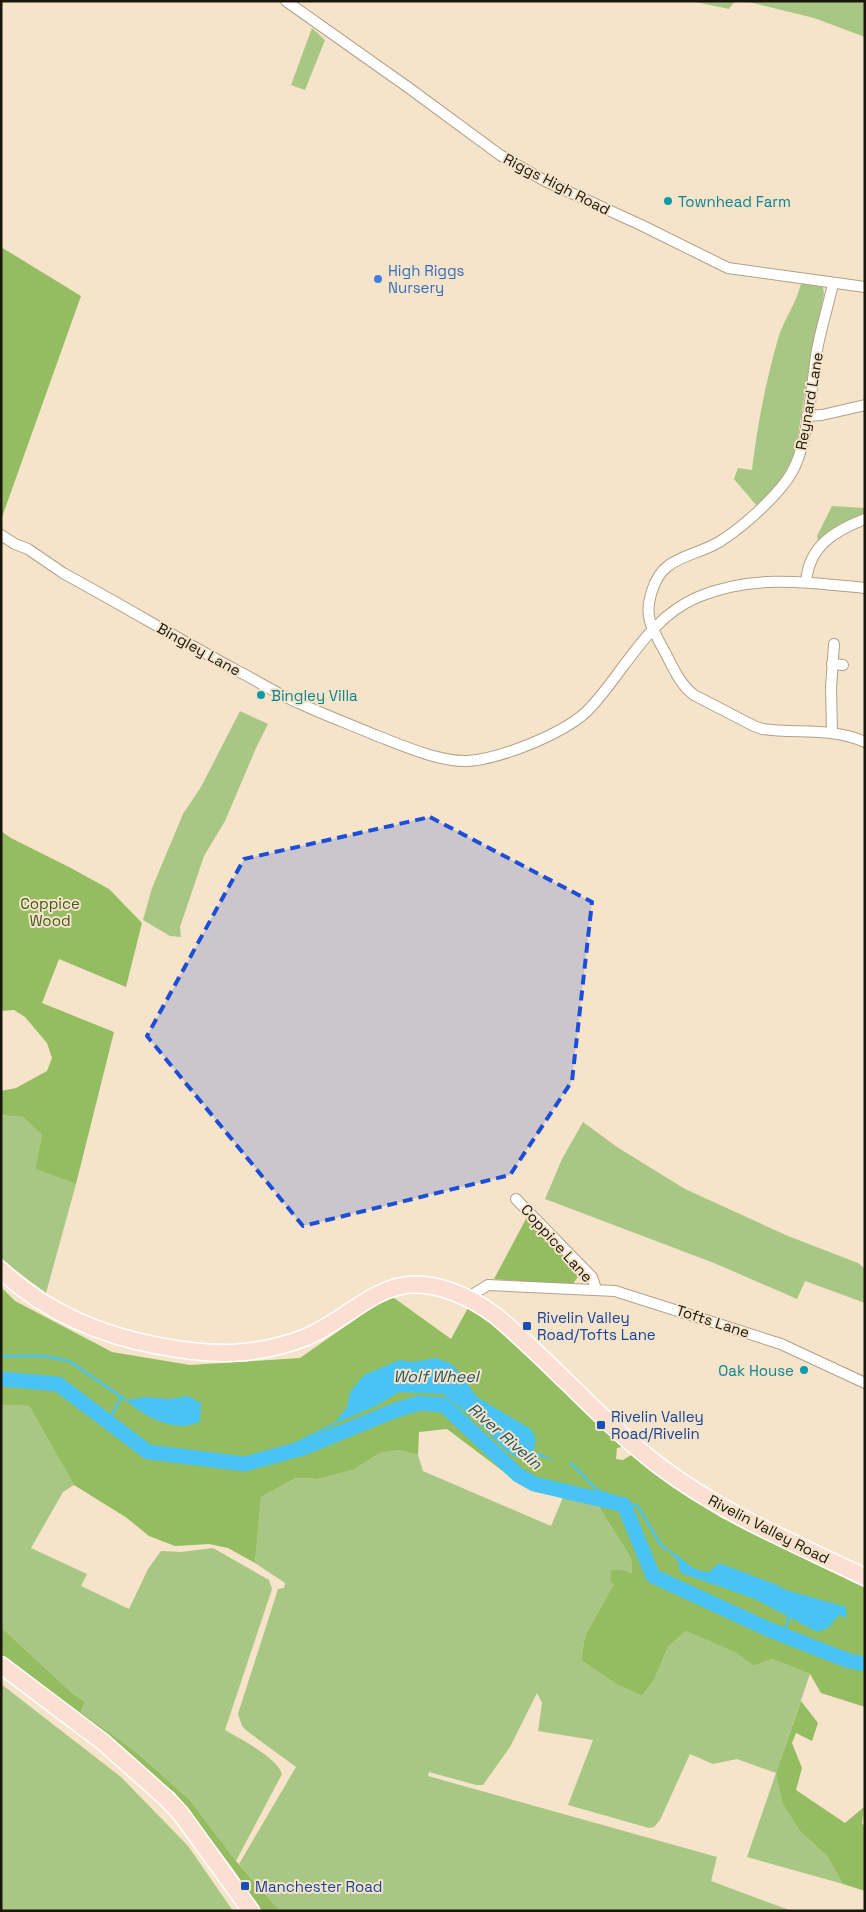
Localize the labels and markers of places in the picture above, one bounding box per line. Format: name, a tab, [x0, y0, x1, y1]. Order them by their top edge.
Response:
place label: Townhead Farm	[678, 192, 791, 211]
marker: Townhead Farm	[662, 195, 674, 207]
place label: High Riggs Nursery	[388, 261, 465, 297]
marker: High Riggs Nursery	[372, 273, 384, 285]
place label: Bingley Villa	[271, 686, 358, 705]
marker: Bingley Villa	[255, 689, 267, 701]
place label: Rivelin Valley Road/Tofts Lane	[537, 1308, 656, 1344]
marker: Rivelin Valley Road/Tofts Lane	[521, 1320, 533, 1332]
place label: Oak House	[718, 1361, 794, 1380]
marker: Oak House	[798, 1364, 810, 1376]
place label: Rivelin Valley Road/Rivelin	[611, 1407, 704, 1443]
marker: Rivelin Valley Road/Rivelin	[595, 1419, 607, 1431]
place label: Manchester Road	[255, 1877, 382, 1896]
marker: Manchester Road	[239, 1880, 251, 1892]

